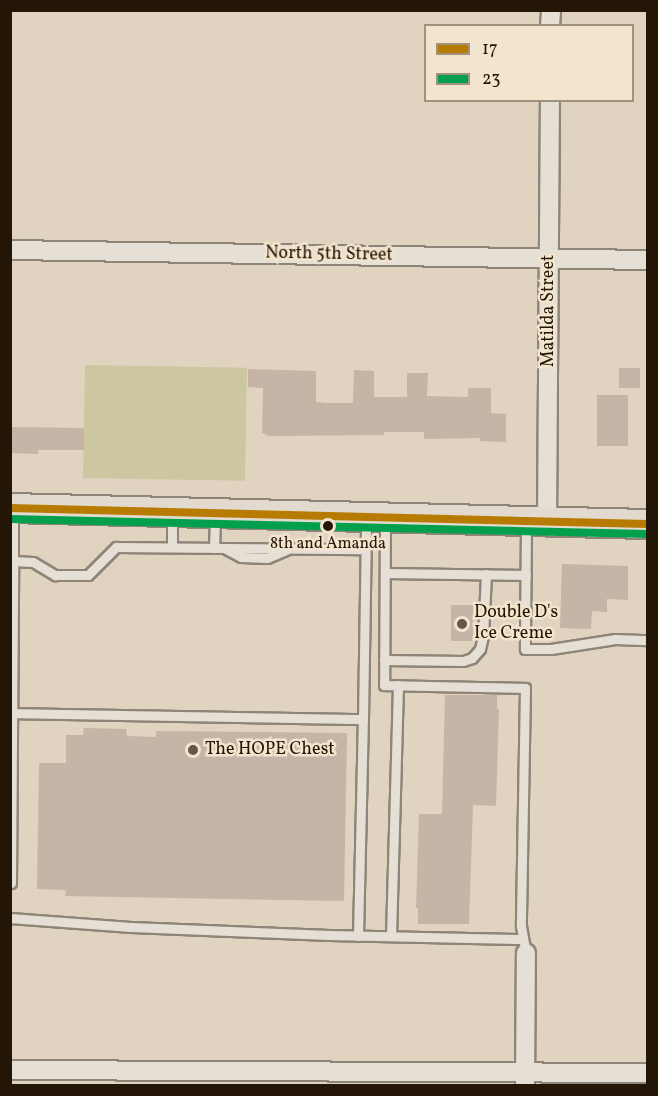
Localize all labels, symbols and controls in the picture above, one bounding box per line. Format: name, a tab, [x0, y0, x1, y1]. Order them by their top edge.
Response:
legend	[424, 24, 634, 102]
text: 17	[482, 37, 498, 62]
text: 23	[482, 67, 500, 92]
street label: North 5th Street	[265, 243, 393, 267]
street label: Matilda Street	[538, 255, 560, 367]
marker: 8th and Amanda	[322, 520, 334, 532]
place label: 8th and Amanda	[270, 534, 386, 554]
place label: Double D's Ice Creme	[474, 603, 558, 646]
marker: Double D's Ice Creme	[455, 617, 469, 631]
place label: The HOPE Chest	[205, 739, 335, 761]
marker: The HOPE Chest	[186, 743, 200, 757]

